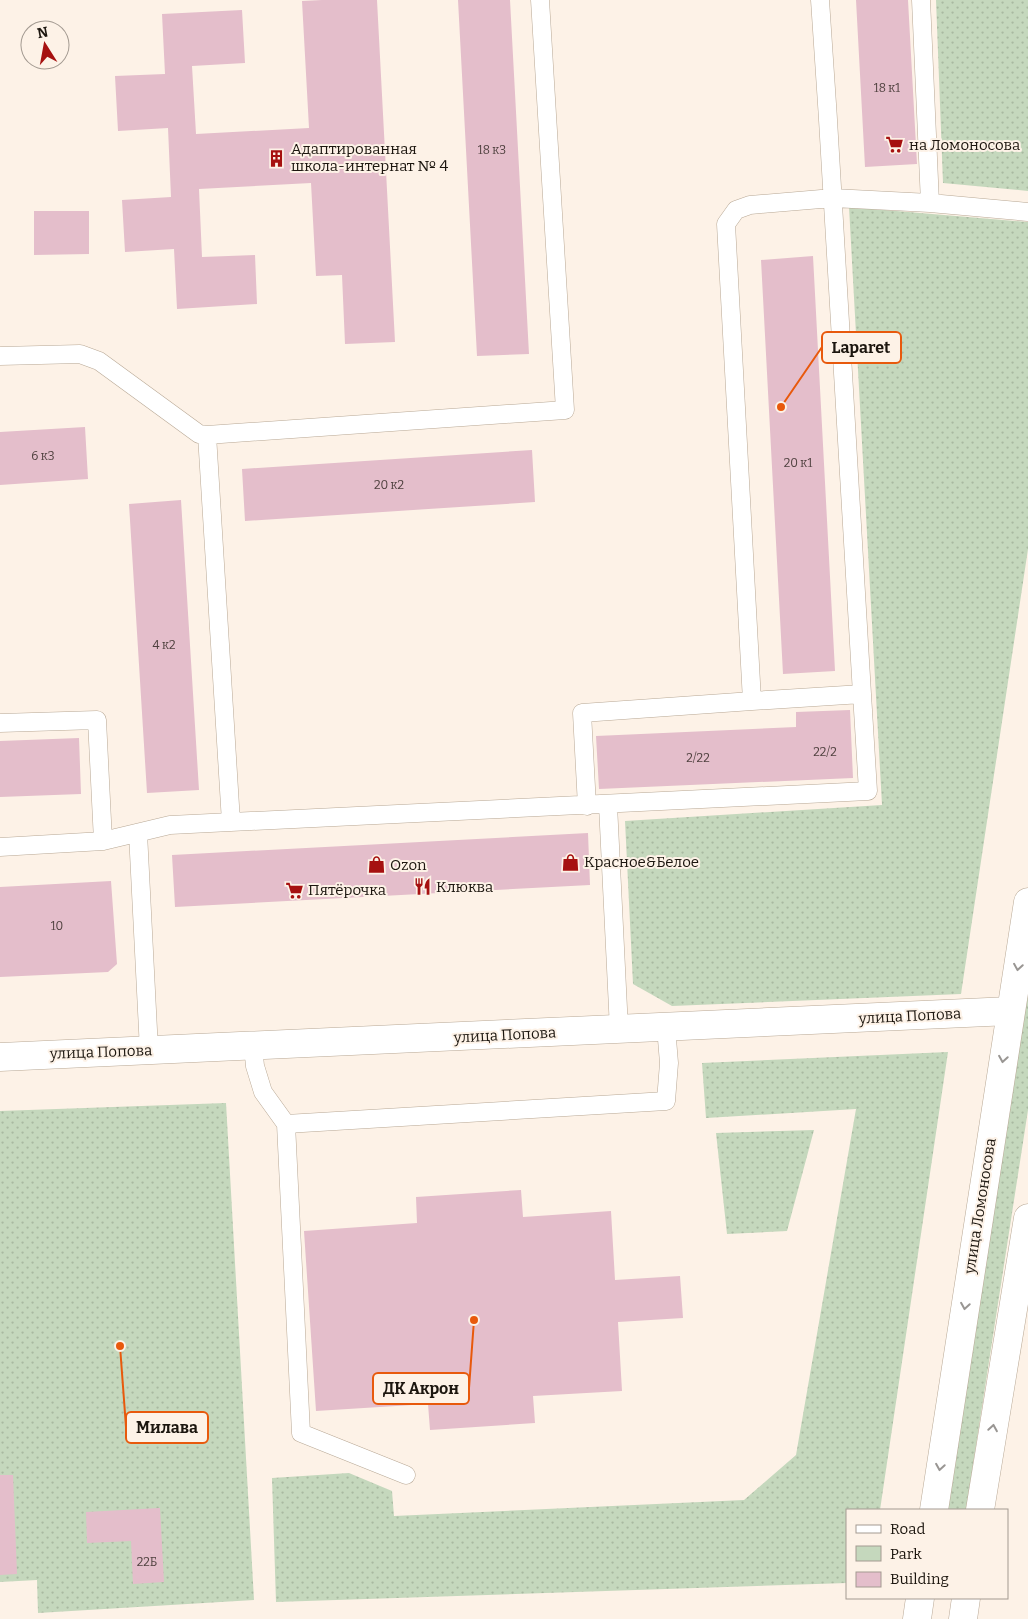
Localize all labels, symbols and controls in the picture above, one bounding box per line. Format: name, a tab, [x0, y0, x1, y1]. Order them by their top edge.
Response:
north arrow	[20, 20, 70, 70]
text: N	[36, 23, 50, 42]
house number: 18 к1	[874, 81, 900, 95]
supermarket icon: на Ломоносова	[885, 135, 905, 155]
place label: на Ломоносова	[909, 136, 1020, 154]
place label: Адаптированная школа-интернат № 4	[291, 140, 448, 175]
house number: 18 к3	[478, 143, 506, 157]
building icon: Адаптированная школа-интернат № 4	[267, 148, 287, 168]
callout: Laparet	[822, 332, 901, 363]
text: Laparet	[832, 338, 891, 357]
house number: 6 к3	[31, 449, 55, 463]
house number: 20 к1	[784, 456, 812, 470]
house number: 20 к2	[374, 478, 404, 492]
house number: 4 к2	[153, 638, 175, 652]
house number: 22/2	[813, 745, 837, 759]
house number: 2/22	[686, 751, 710, 765]
shop icon: Красное&Белое	[560, 852, 580, 872]
place label: Красное&Белое	[584, 853, 699, 871]
shop icon: Ozon	[366, 855, 386, 875]
place label: Ozon	[390, 856, 427, 874]
restaurant icon: Клюква	[412, 877, 432, 897]
place label: Клюква	[436, 878, 493, 896]
supermarket icon: Пятёрочка	[284, 880, 304, 900]
place label: Пятёрочка	[308, 881, 386, 899]
house number: 10	[51, 919, 63, 933]
one-way arrow	[1013, 963, 1023, 972]
street label: улица Попова	[857, 1004, 962, 1028]
street label: улица Попова	[452, 1023, 557, 1047]
street label: улица Попова	[48, 1041, 153, 1063]
one-way arrow	[998, 1055, 1009, 1063]
street label: улица Ломоносова	[960, 1137, 1000, 1276]
one-way arrow	[960, 1303, 971, 1311]
callout: ДК Акрон	[373, 1373, 469, 1404]
text: ДК Акрон	[383, 1379, 459, 1398]
callout: Милава	[126, 1412, 208, 1443]
text: Милава	[136, 1418, 198, 1437]
one-way arrow	[988, 1423, 998, 1432]
one-way arrow	[936, 1462, 946, 1471]
legend	[846, 1509, 1008, 1599]
text: Road	[890, 1520, 925, 1538]
text: Park	[890, 1545, 922, 1563]
house number: 22Б	[137, 1555, 157, 1569]
text: Building	[890, 1570, 949, 1588]

